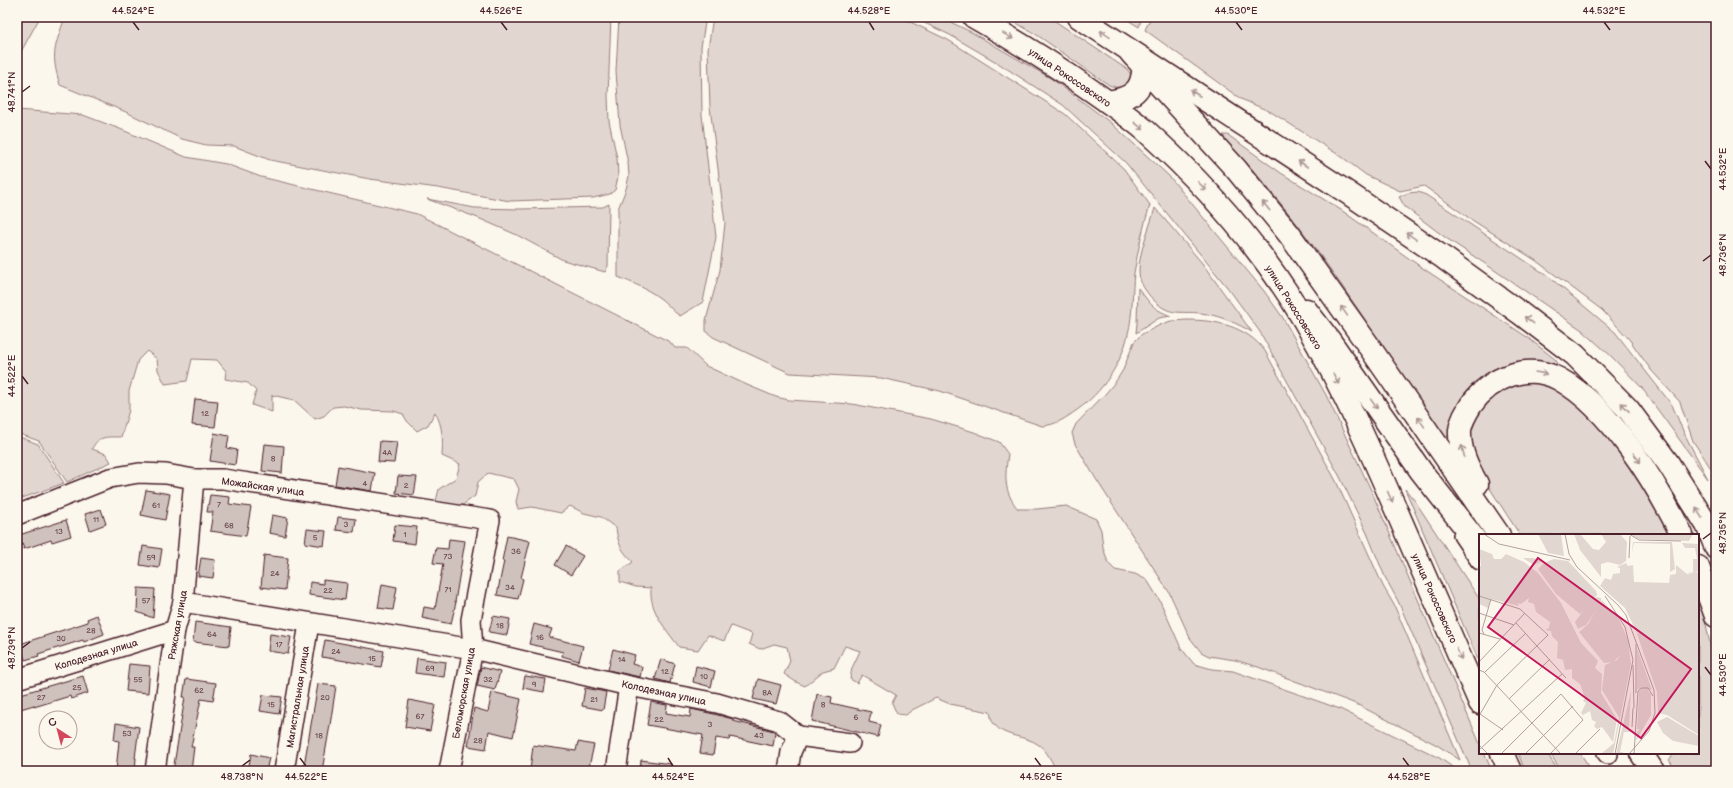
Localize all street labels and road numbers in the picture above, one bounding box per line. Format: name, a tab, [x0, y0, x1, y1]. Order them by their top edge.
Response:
street label: улица Рокоссовского	[1026, 46, 1113, 110]
street label: улица Рокоссовского	[1262, 263, 1324, 352]
street label: Можайская улица	[221, 475, 305, 499]
street label: улица Рокоссовского	[1409, 552, 1459, 645]
street label: Ряжская улица	[166, 589, 190, 661]
street label: Колодезная улица	[53, 637, 139, 673]
street label: Магистральная улица	[284, 645, 312, 749]
street label: Беломорская улица	[450, 646, 478, 740]
street label: Колодезная улица	[620, 678, 707, 708]

